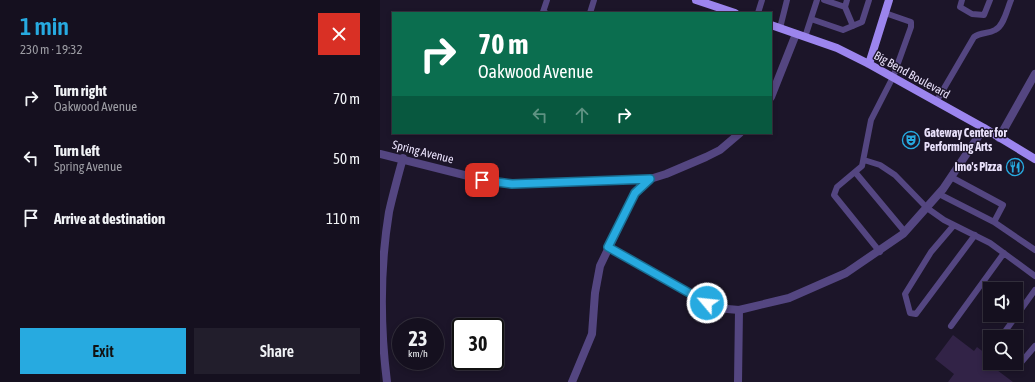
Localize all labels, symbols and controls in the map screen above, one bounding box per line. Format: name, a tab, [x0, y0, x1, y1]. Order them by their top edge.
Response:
text: 1 min	[20, 13, 69, 40]
button: close	[318, 13, 360, 55]
icon: right	[412, 28, 464, 80]
text: 70 m	[478, 28, 528, 60]
text: 230 m · 19:32	[20, 42, 83, 57]
street label: Big Bend Boulevard	[872, 48, 952, 102]
text: Oakwood Avenue	[478, 61, 593, 82]
text: Turn right	[54, 82, 107, 99]
icon: right	[20, 87, 42, 109]
text: 70 m	[333, 90, 360, 107]
text: Oakwood Avenue	[54, 99, 137, 114]
icon: left	[529, 104, 551, 126]
icon: ahead	[571, 104, 593, 126]
icon: right	[613, 104, 635, 126]
place label: Gateway Center for Performing Arts	[924, 126, 1007, 154]
theatre icon: Gateway Center for Performing Arts	[901, 130, 921, 150]
street label: Spring Avenue	[391, 138, 455, 166]
text: Turn left	[54, 142, 100, 159]
icon: left	[20, 147, 42, 169]
text: 50 m	[333, 150, 360, 167]
restaurant icon: Imo's Pizza	[1005, 157, 1025, 177]
text: Spring Avenue	[54, 159, 122, 174]
place label: Imo's Pizza	[955, 160, 1002, 174]
pin	[465, 163, 499, 197]
icon: arrive	[471, 169, 493, 191]
icon: arrive	[20, 207, 42, 229]
text: Arrive at destination	[54, 210, 165, 227]
text: 110 m	[326, 210, 360, 227]
position arrow	[686, 282, 728, 324]
map controls	[983, 282, 1023, 370]
button: sound	[983, 282, 1023, 322]
speed limit sign: 30	[452, 318, 504, 370]
text: 23	[409, 327, 427, 350]
button: Exit	[20, 328, 186, 374]
button: Share	[194, 328, 360, 374]
button: search	[983, 330, 1023, 370]
text: km/h	[408, 348, 428, 359]

